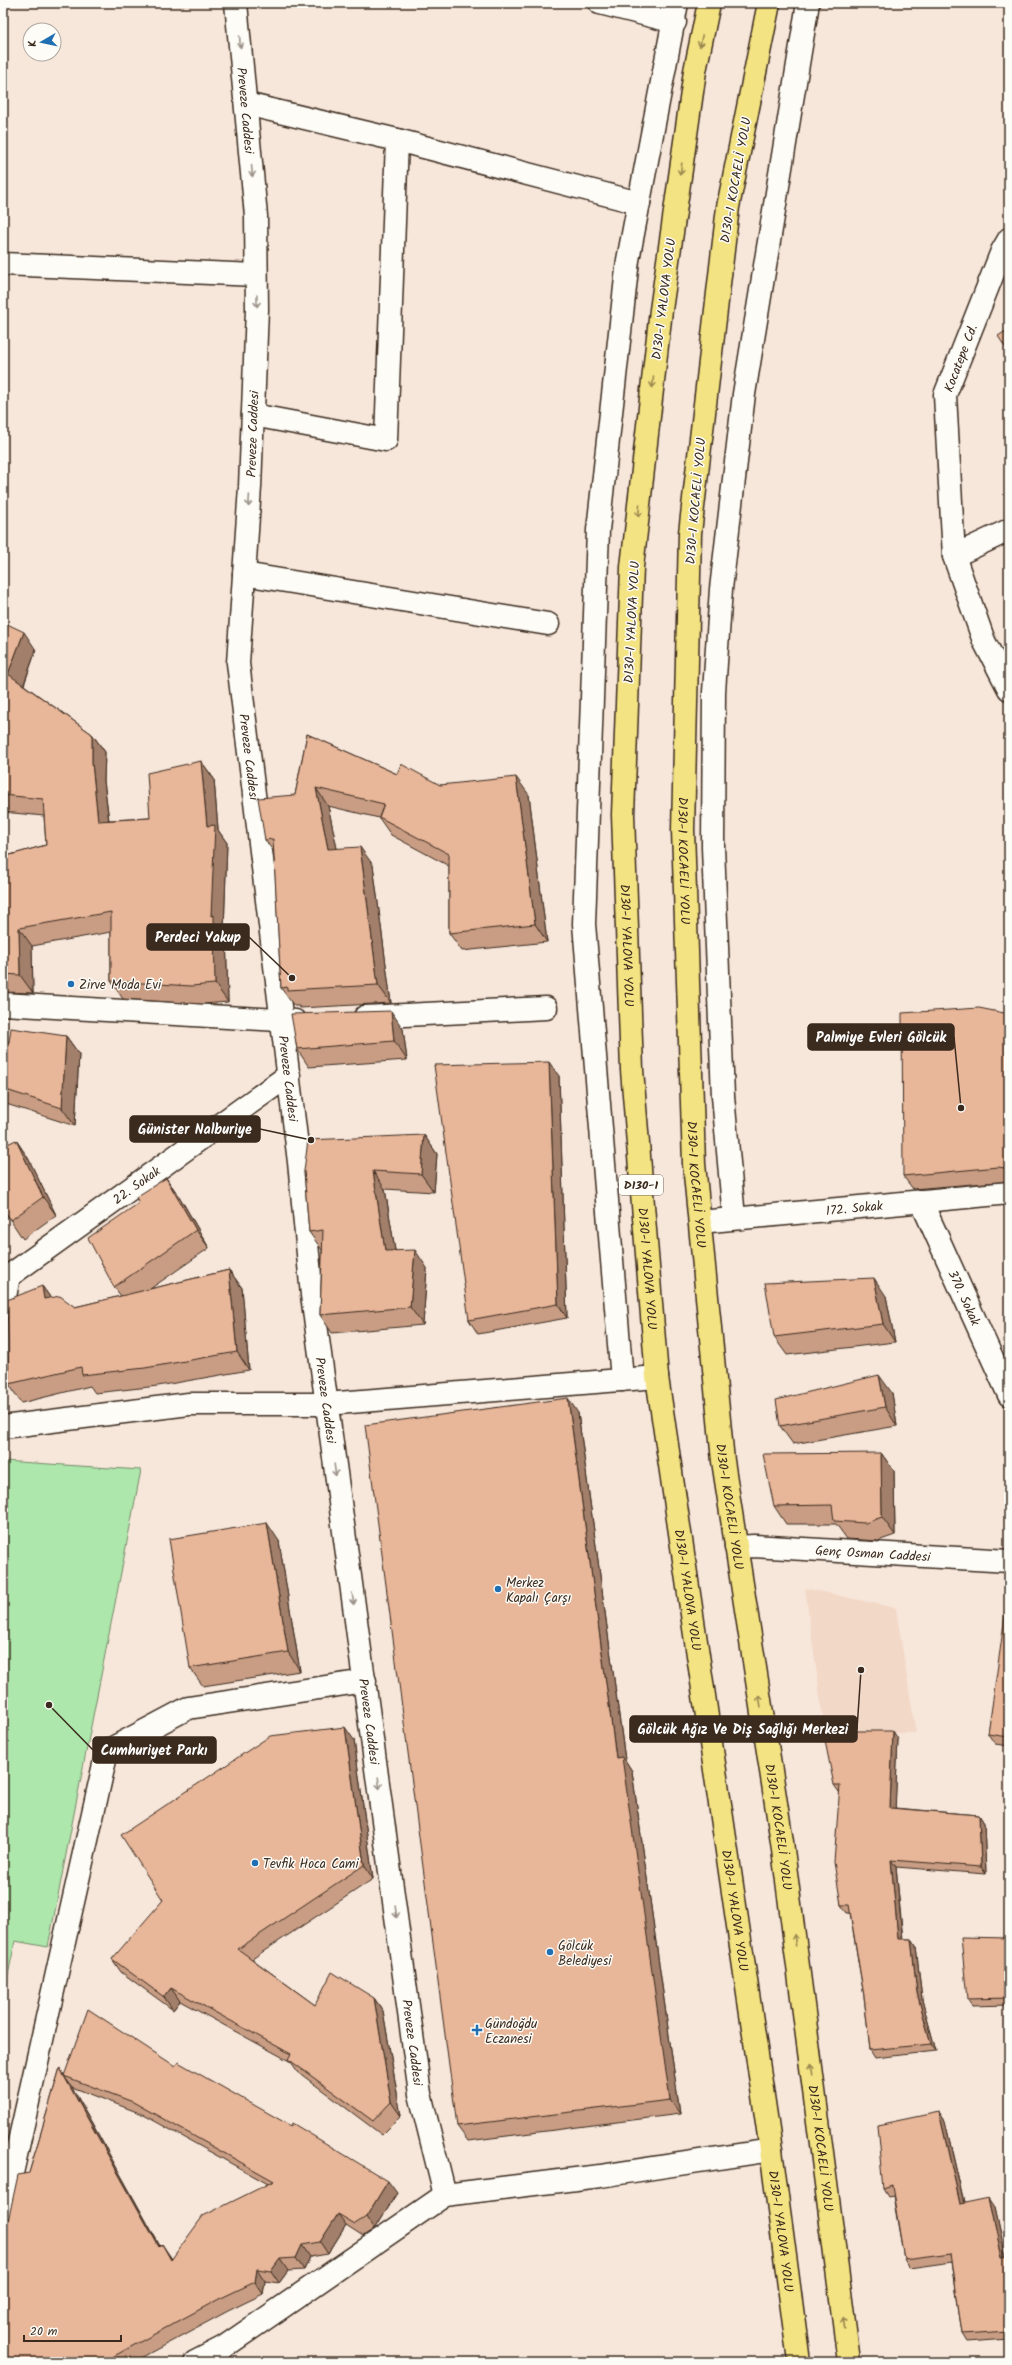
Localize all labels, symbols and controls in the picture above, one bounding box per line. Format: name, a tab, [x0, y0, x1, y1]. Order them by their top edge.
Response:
north arrow	[22, 22, 62, 62]
one-way arrow	[697, 34, 705, 47]
one-way arrow	[236, 35, 243, 48]
text: K	[24, 38, 43, 48]
street label: Preveze Caddesi	[230, 66, 259, 156]
street label: D130-1 KOCAELİ YOLU	[715, 116, 758, 245]
one-way arrow	[677, 163, 685, 176]
one-way arrow	[248, 164, 256, 177]
street label: D130-1 YALOVA YOLU	[647, 237, 682, 361]
one-way arrow	[253, 294, 261, 307]
street label: Kocatepe Cd.	[939, 322, 984, 395]
one-way arrow	[649, 375, 657, 388]
street label: Preveze Caddesi	[241, 389, 266, 478]
street label: D130-1 KOCAELİ YOLU	[680, 437, 713, 565]
one-way arrow	[246, 494, 253, 507]
one-way arrow	[635, 504, 642, 517]
street label: D130-1 YALOVA YOLU	[619, 560, 646, 684]
street label: Preveze Caddesi	[232, 713, 264, 802]
street label: D130-1 KOCAELİ YOLU	[671, 797, 695, 925]
street label: D130-1 YALOVA YOLU	[613, 884, 639, 1007]
callout: Perdeci Yakup	[147, 924, 249, 950]
text: Perdeci Yakup	[155, 927, 242, 949]
place label: Zirve Moda Evi	[79, 975, 162, 996]
marker: Zirve Moda Evi	[66, 979, 76, 989]
callout: Palmiye Evleri Gölcük	[808, 1024, 954, 1050]
text: Palmiye Evleri Gölcük	[816, 1027, 947, 1049]
street label: Preveze Caddesi	[272, 1034, 303, 1124]
callout: Günister Nalburiye	[130, 1116, 260, 1142]
text: Günister Nalburiye	[138, 1119, 252, 1141]
street label: D130-1 KOCAELİ YOLU	[681, 1120, 711, 1249]
street label: 22. Sokak	[109, 1161, 166, 1210]
road number: D130-1	[619, 1175, 663, 1195]
street label: 172. Sokak	[825, 1196, 885, 1222]
street label: D130-1 YALOVA YOLU	[631, 1207, 662, 1331]
street label: 370. Sokak	[942, 1267, 986, 1330]
street label: Preveze Caddesi	[309, 1356, 341, 1446]
street label: D130-1 KOCAELİ YOLU	[709, 1443, 749, 1572]
one-way arrow	[331, 1463, 339, 1476]
street label: D130-1 YALOVA YOLU	[668, 1528, 706, 1653]
street label: Genç Osman Caddesi	[814, 1541, 932, 1568]
place label: Merkez Kapalı Çarşı	[506, 1573, 571, 1609]
marker: Merkez Kapalı Çarşı	[493, 1584, 503, 1594]
one-way arrow	[349, 1592, 357, 1605]
street label: Preveze Caddesi	[352, 1677, 384, 1767]
one-way arrow	[756, 1695, 764, 1708]
callout: Gölcük Ağız Ve Diş Sağlığı Merkezi	[630, 1716, 857, 1742]
text: Gölcük Ağız Ve Diş Sağlığı Merkezi	[637, 1719, 849, 1741]
callout: Cumhuriyet Parkı	[93, 1737, 216, 1763]
text: Cumhuriyet Parkı	[101, 1740, 208, 1762]
street label: D130-1 KOCAELİ YOLU	[758, 1762, 797, 1892]
one-way arrow	[375, 1776, 382, 1789]
street label: D130-1 YALOVA YOLU	[715, 1848, 754, 1973]
place label: Tevfik Hoca Cami	[263, 1854, 359, 1875]
marker: Tevfik Hoca Cami	[250, 1858, 260, 1868]
one-way arrow	[392, 1905, 400, 1918]
one-way arrow	[791, 1934, 799, 1947]
place label: Gölcük Belediyesi	[558, 1936, 612, 1972]
marker: Gölcük Belediyesi	[545, 1947, 555, 1957]
street label: Preveze Caddesi	[395, 1998, 428, 2088]
place label: Gündoğdu Eczanesi	[485, 2014, 538, 2050]
marker: Gündoğdu Eczanesi	[472, 2025, 482, 2035]
one-way arrow	[808, 2063, 815, 2076]
street label: D130-1 KOCAELİ YOLU	[801, 2084, 839, 2213]
street label: D130-1 YALOVA YOLU	[762, 2169, 799, 2294]
scale bar	[24, 2317, 121, 2343]
one-way arrow	[841, 2317, 848, 2330]
text: 20 m	[30, 2322, 58, 2341]

